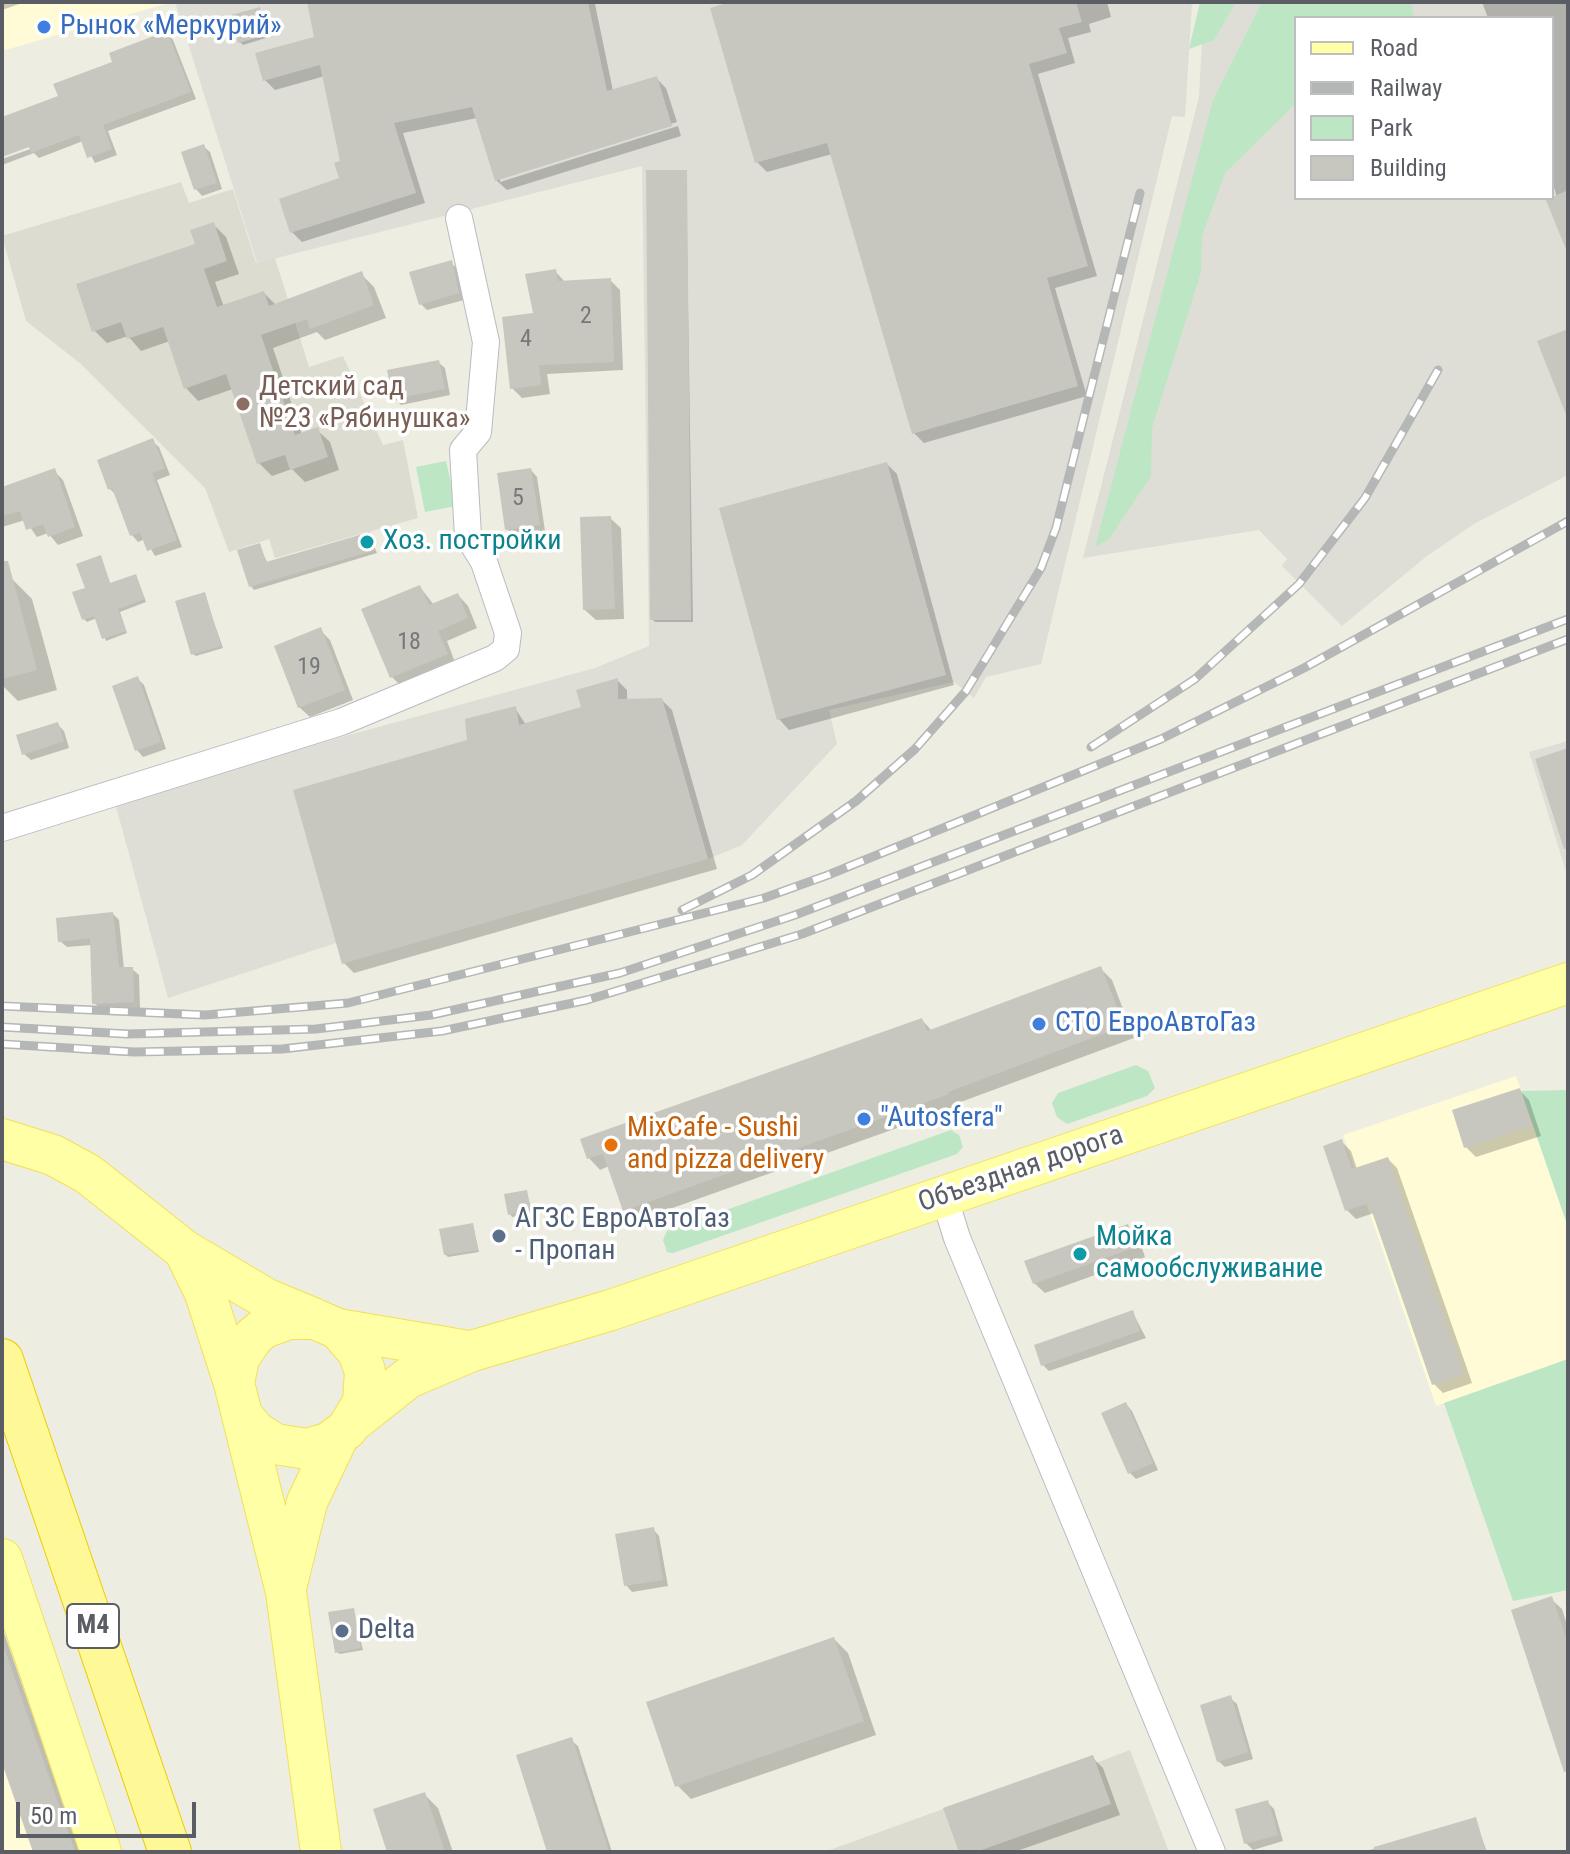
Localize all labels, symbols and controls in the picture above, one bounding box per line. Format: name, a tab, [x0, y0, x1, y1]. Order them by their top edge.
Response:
place label: Рынок «Меркурий»	[60, 10, 282, 44]
legend	[1294, 16, 1554, 200]
marker: Рынок «Меркурий»	[35, 18, 53, 36]
text: Road	[1370, 34, 1418, 62]
text: Railway	[1370, 74, 1442, 102]
text: Park	[1370, 114, 1413, 142]
text: Building	[1370, 154, 1447, 182]
house number: 2	[580, 303, 592, 331]
house number: 4	[520, 326, 532, 354]
place label: Детский сад №23 «Рябинушка»	[259, 371, 470, 437]
marker: Детский сад №23 «Рябинушка»	[234, 395, 252, 413]
house number: 5	[512, 485, 524, 513]
place label: Хоз. постройки	[383, 525, 562, 559]
marker: Хоз. постройки	[358, 533, 376, 551]
house number: 18	[397, 629, 421, 657]
house number: 19	[297, 654, 321, 682]
place label: СТО ЕвроАвтоГаз	[1055, 1007, 1256, 1041]
marker: СТО ЕвроАвтоГаз	[1030, 1015, 1048, 1033]
place label: "Autosfera"	[880, 1102, 1003, 1136]
marker: "Autosfera"	[855, 1110, 873, 1128]
place label: MixСafe - Sushi and pizza delivery	[627, 1112, 824, 1178]
street label: Объездная дорога	[914, 1119, 1128, 1221]
marker: MixСafe - Sushi and pizza delivery	[602, 1136, 620, 1154]
place label: АГЗС ЕвроАвтоГаз - Пропан	[515, 1203, 730, 1269]
place label: Мойка самообслуживание	[1096, 1221, 1323, 1287]
marker: АГЗС ЕвроАвтоГаз - Пропан	[490, 1227, 508, 1245]
marker: Мойка самообслуживание	[1071, 1245, 1089, 1263]
road number: M4	[67, 1604, 119, 1648]
place label: Delta	[358, 1614, 415, 1648]
marker: Delta	[333, 1622, 351, 1640]
scale bar	[20, 1786, 200, 1836]
text: 50 m	[30, 1802, 77, 1830]

